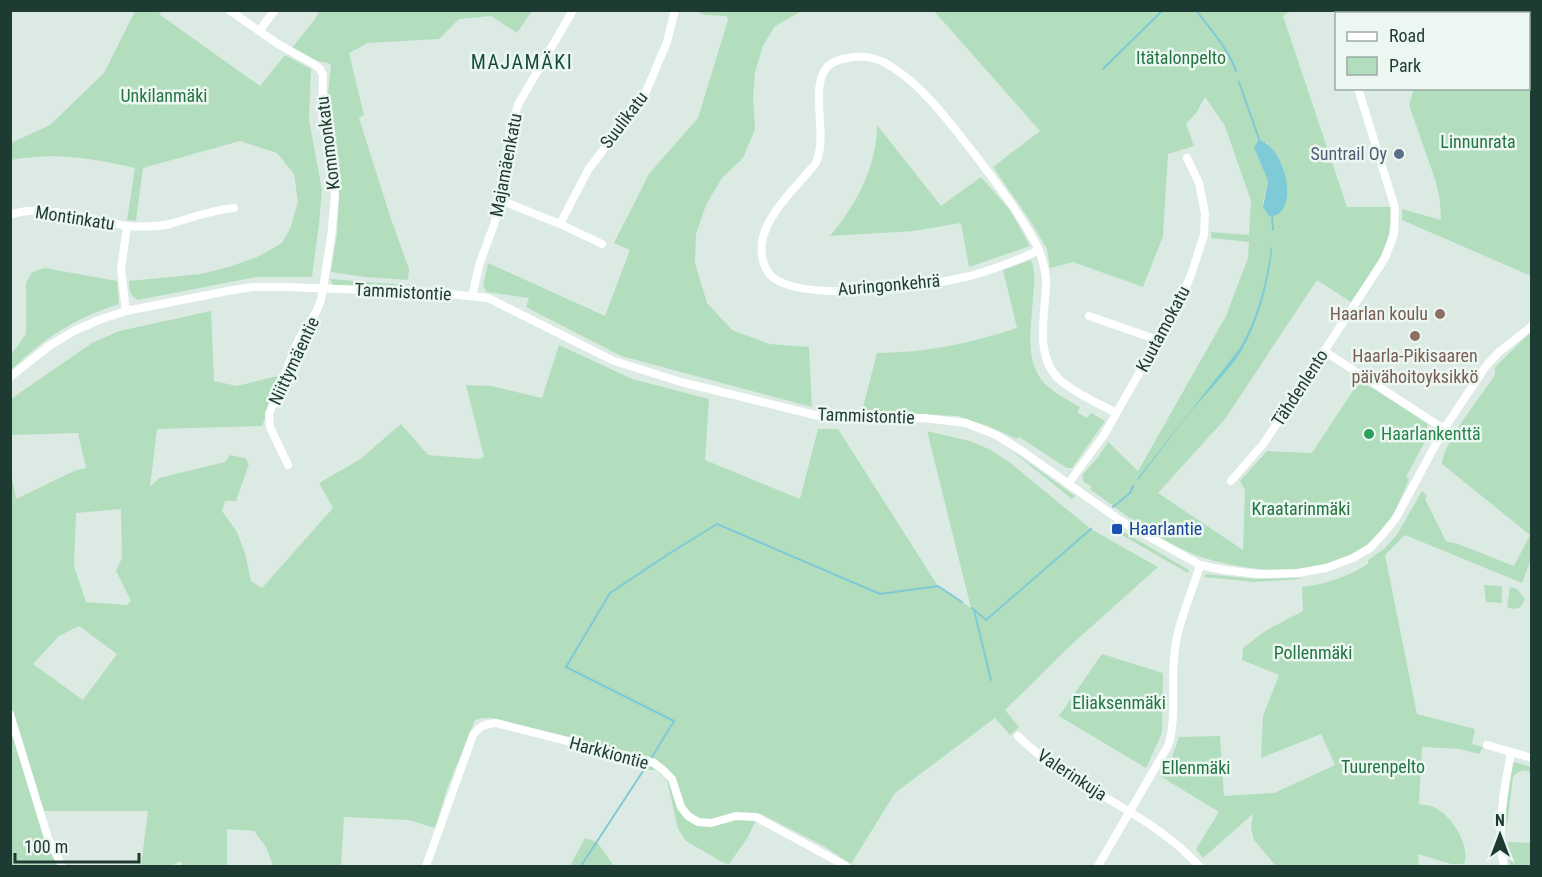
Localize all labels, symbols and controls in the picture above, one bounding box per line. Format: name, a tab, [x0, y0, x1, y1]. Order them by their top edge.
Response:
legend	[1335, 12, 1530, 90]
text: Road	[1389, 25, 1425, 46]
park label: Itätalonpelto	[1136, 47, 1226, 68]
district label: MAJAMÄKI	[471, 50, 573, 74]
text: Park	[1389, 55, 1421, 76]
park label: Unkilanmäki	[121, 85, 207, 106]
street label: Suulikatu	[595, 87, 652, 152]
street label: Kommonkatu	[311, 95, 344, 191]
street label: Majamäenkatu	[485, 111, 526, 218]
park label: Linnunrata	[1440, 131, 1516, 152]
place label: Suntrail Oy	[1310, 143, 1388, 164]
marker: Suntrail Oy	[1392, 147, 1406, 161]
street label: Montinkatu	[34, 201, 116, 234]
street label: Auringonkehrä	[837, 270, 941, 299]
street label: Tammistontie	[354, 278, 452, 305]
street label: Kuutamokatu	[1131, 282, 1194, 375]
place label: Haarlan koulu	[1330, 303, 1428, 324]
marker: Haarlan koulu	[1433, 307, 1447, 321]
street label: Niittymäentie	[264, 313, 323, 408]
marker: Haarla-Pikisaaren päivähoitoyksikkö	[1408, 329, 1422, 343]
street label: Tähdenlento	[1267, 345, 1332, 430]
place label: Haarla-Pikisaaren päivähoitoyksikkö	[1352, 345, 1478, 387]
street label: Tammistontie	[817, 403, 915, 428]
place label: Haarlankenttä	[1381, 423, 1481, 444]
marker: Haarlankenttä	[1362, 427, 1376, 441]
park label: Kraatarinmäki	[1252, 498, 1350, 519]
place label: Haarlantie	[1129, 518, 1202, 539]
marker: Haarlantie	[1110, 522, 1124, 536]
park label: Pollenmäki	[1274, 642, 1352, 663]
park label: Eliaksenmäki	[1072, 692, 1166, 713]
street label: Harkkiontie	[567, 732, 651, 773]
street label: Valerinkuja	[1034, 744, 1111, 805]
park label: Tuurenpelto	[1341, 756, 1425, 777]
park label: Ellenmäki	[1162, 757, 1230, 778]
north arrow	[1470, 805, 1530, 865]
text: N	[1495, 811, 1505, 830]
scale bar	[15, 826, 140, 864]
text: 100 m	[24, 836, 68, 857]

